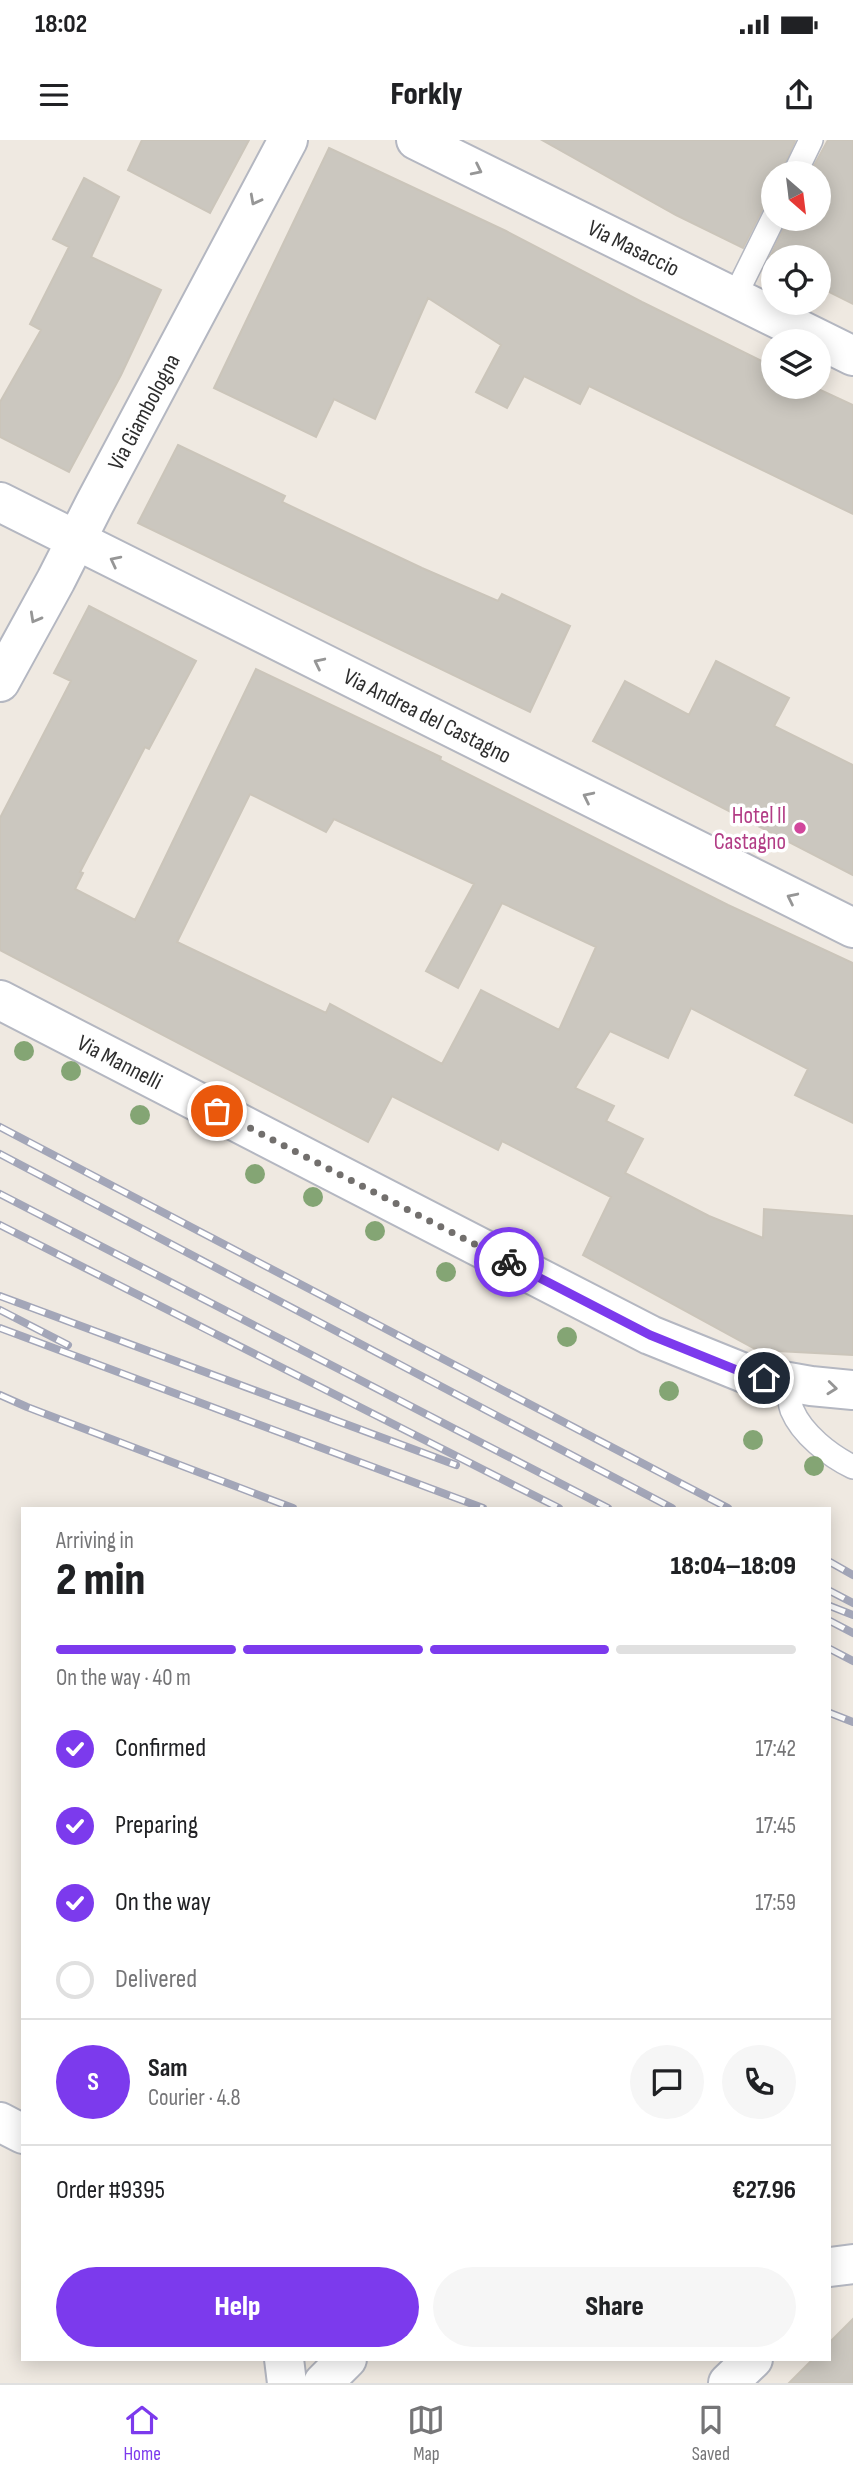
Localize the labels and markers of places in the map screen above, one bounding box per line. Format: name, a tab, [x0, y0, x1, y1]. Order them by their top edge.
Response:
place label: Hotel Il Castagno	[714, 802, 786, 856]
marker: Hotel Il Castagno	[792, 820, 808, 836]
pin	[187, 1081, 247, 1141]
pin	[734, 1348, 794, 1408]

